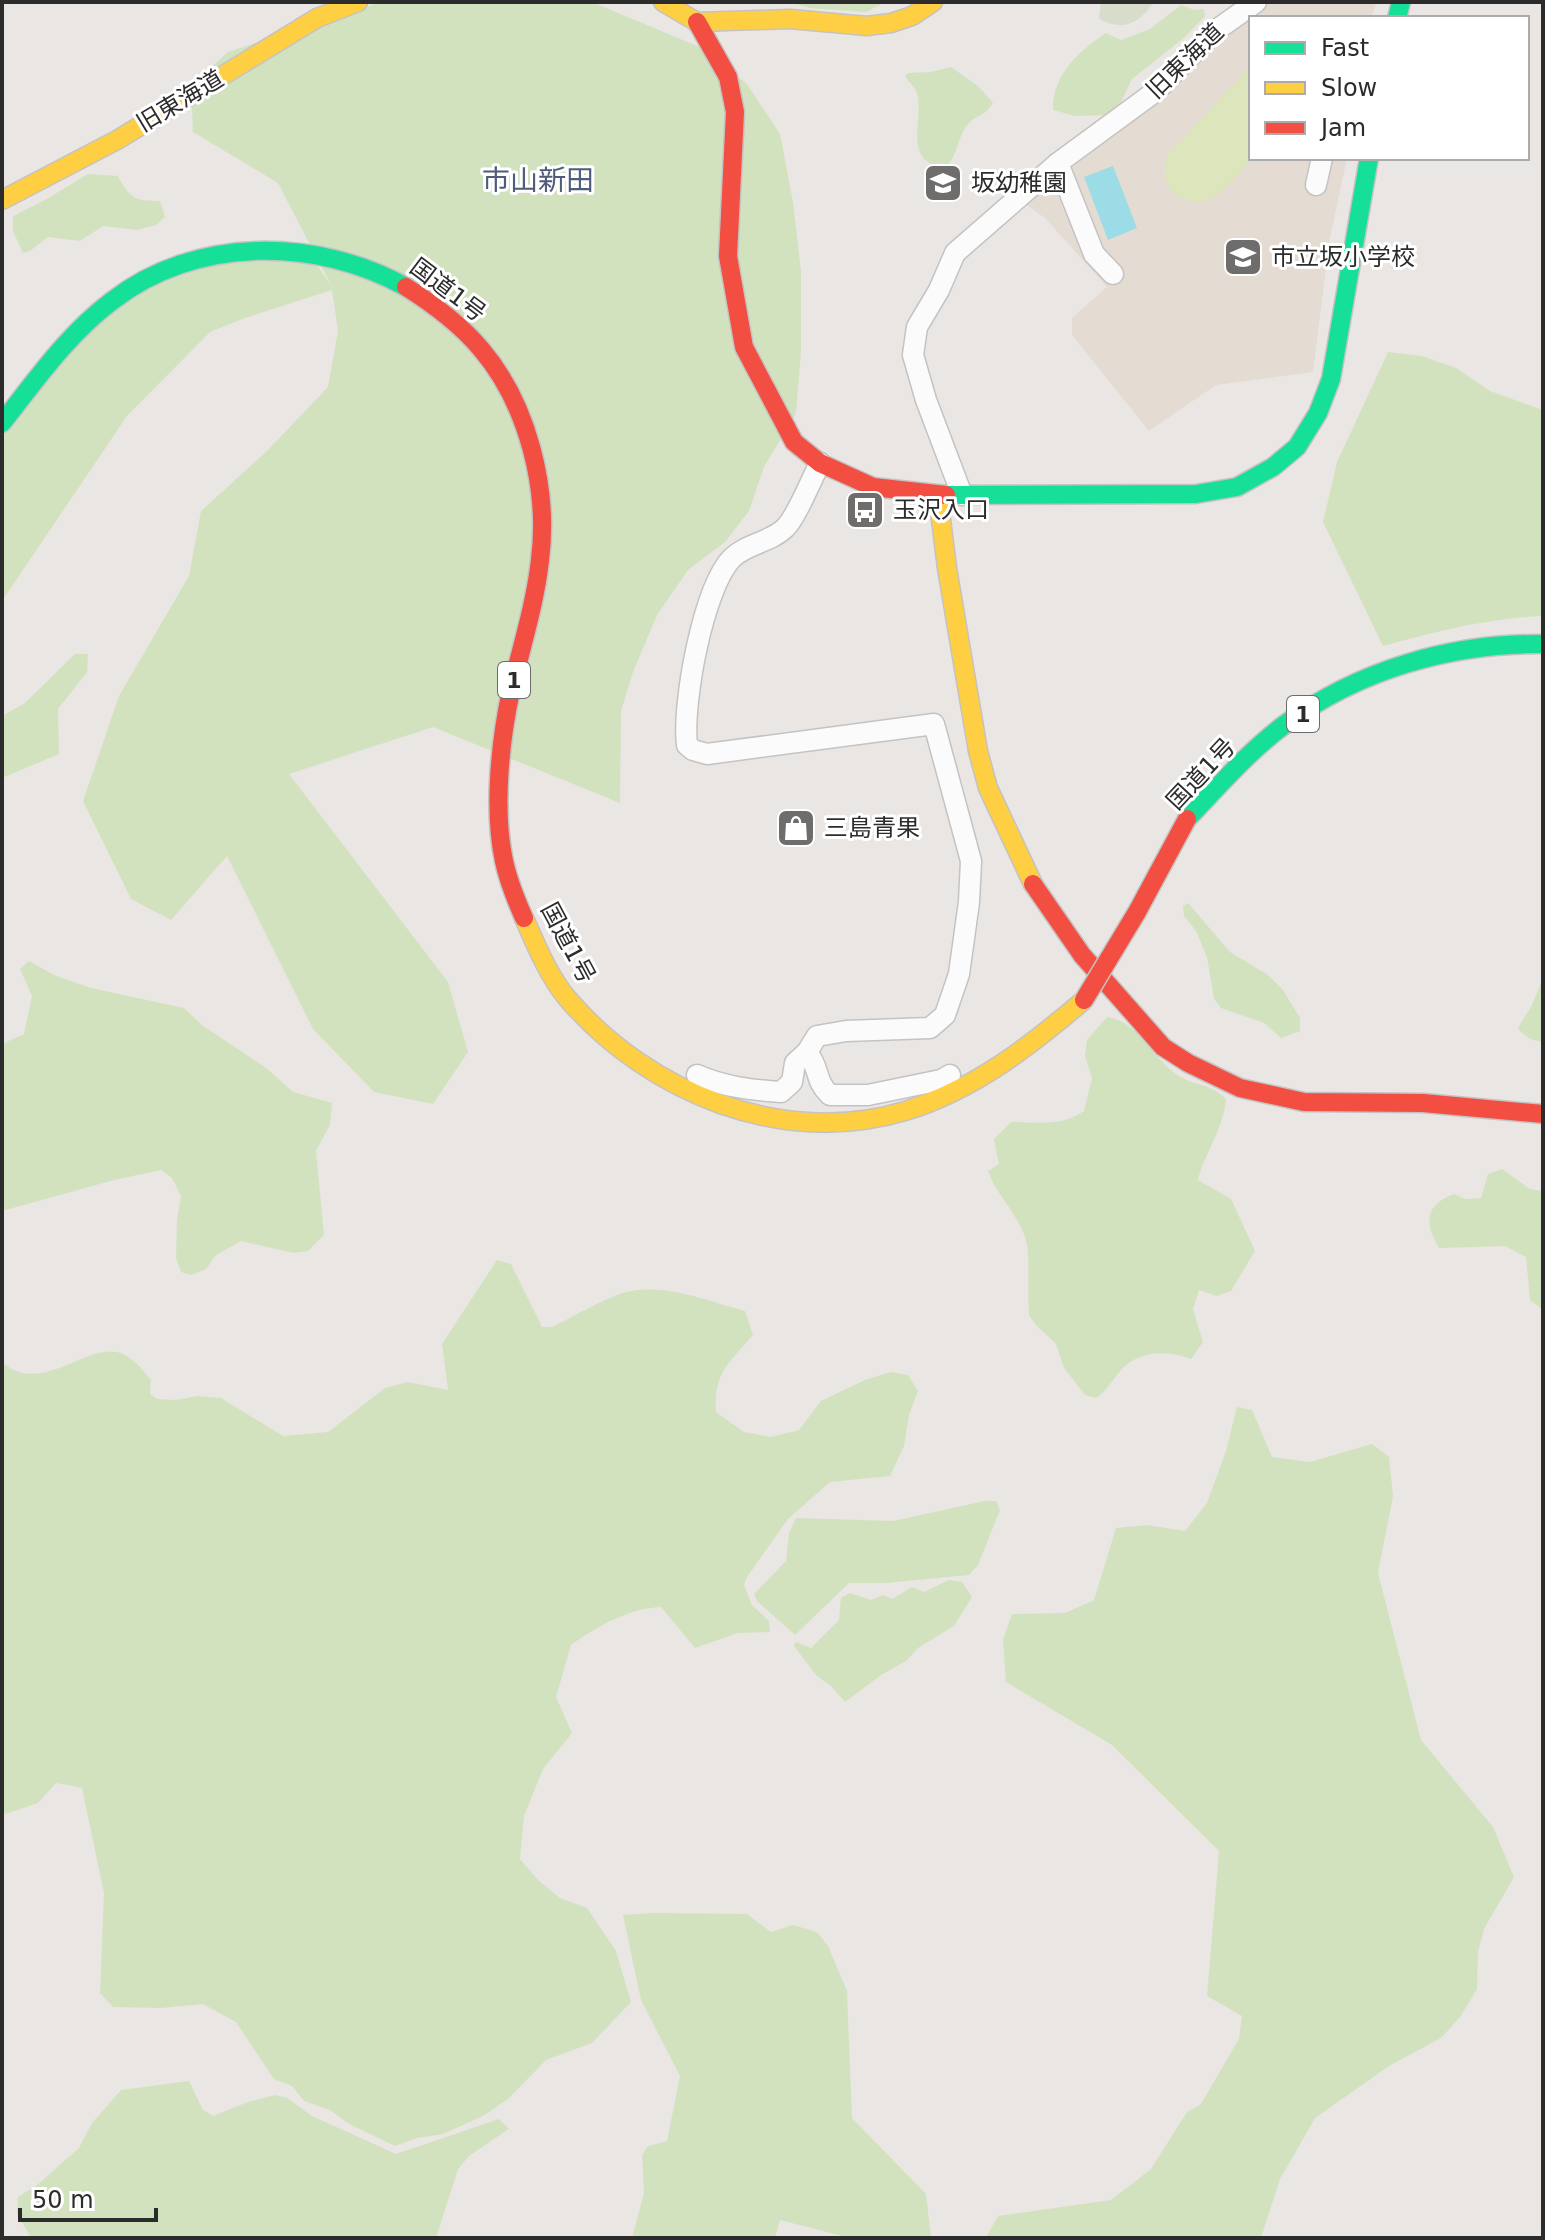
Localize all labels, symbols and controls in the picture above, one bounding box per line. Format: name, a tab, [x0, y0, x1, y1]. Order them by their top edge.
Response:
legend	[1249, 16, 1529, 160]
street label: 旧東海道	[1141, 18, 1229, 104]
text: Fast	[1321, 34, 1369, 62]
street label: 旧東海道	[132, 64, 228, 138]
text: Slow	[1321, 74, 1377, 102]
text: Jam	[1319, 114, 1366, 142]
school or university icon: 坂幼稚園	[922, 162, 964, 204]
district label: 市山新田	[482, 164, 594, 197]
place label: 坂幼稚園	[971, 169, 1067, 197]
school or university icon: 市立坂小学校	[1222, 236, 1264, 278]
place label: 市立坂小学校	[1271, 243, 1415, 271]
street label: 国道1号	[405, 253, 491, 327]
bus stop icon: 玉沢入口	[844, 489, 886, 531]
place label: 玉沢入口	[893, 496, 989, 524]
road number: 1	[498, 662, 530, 698]
road number: 1	[1287, 696, 1319, 732]
street label: 国道1号	[1161, 733, 1241, 815]
shop icon: 三島青果	[775, 807, 817, 849]
place label: 三島青果	[824, 814, 920, 842]
street label: 国道1号	[535, 898, 601, 988]
scale bar	[20, 2172, 156, 2222]
text: 50 m	[32, 2186, 94, 2214]

